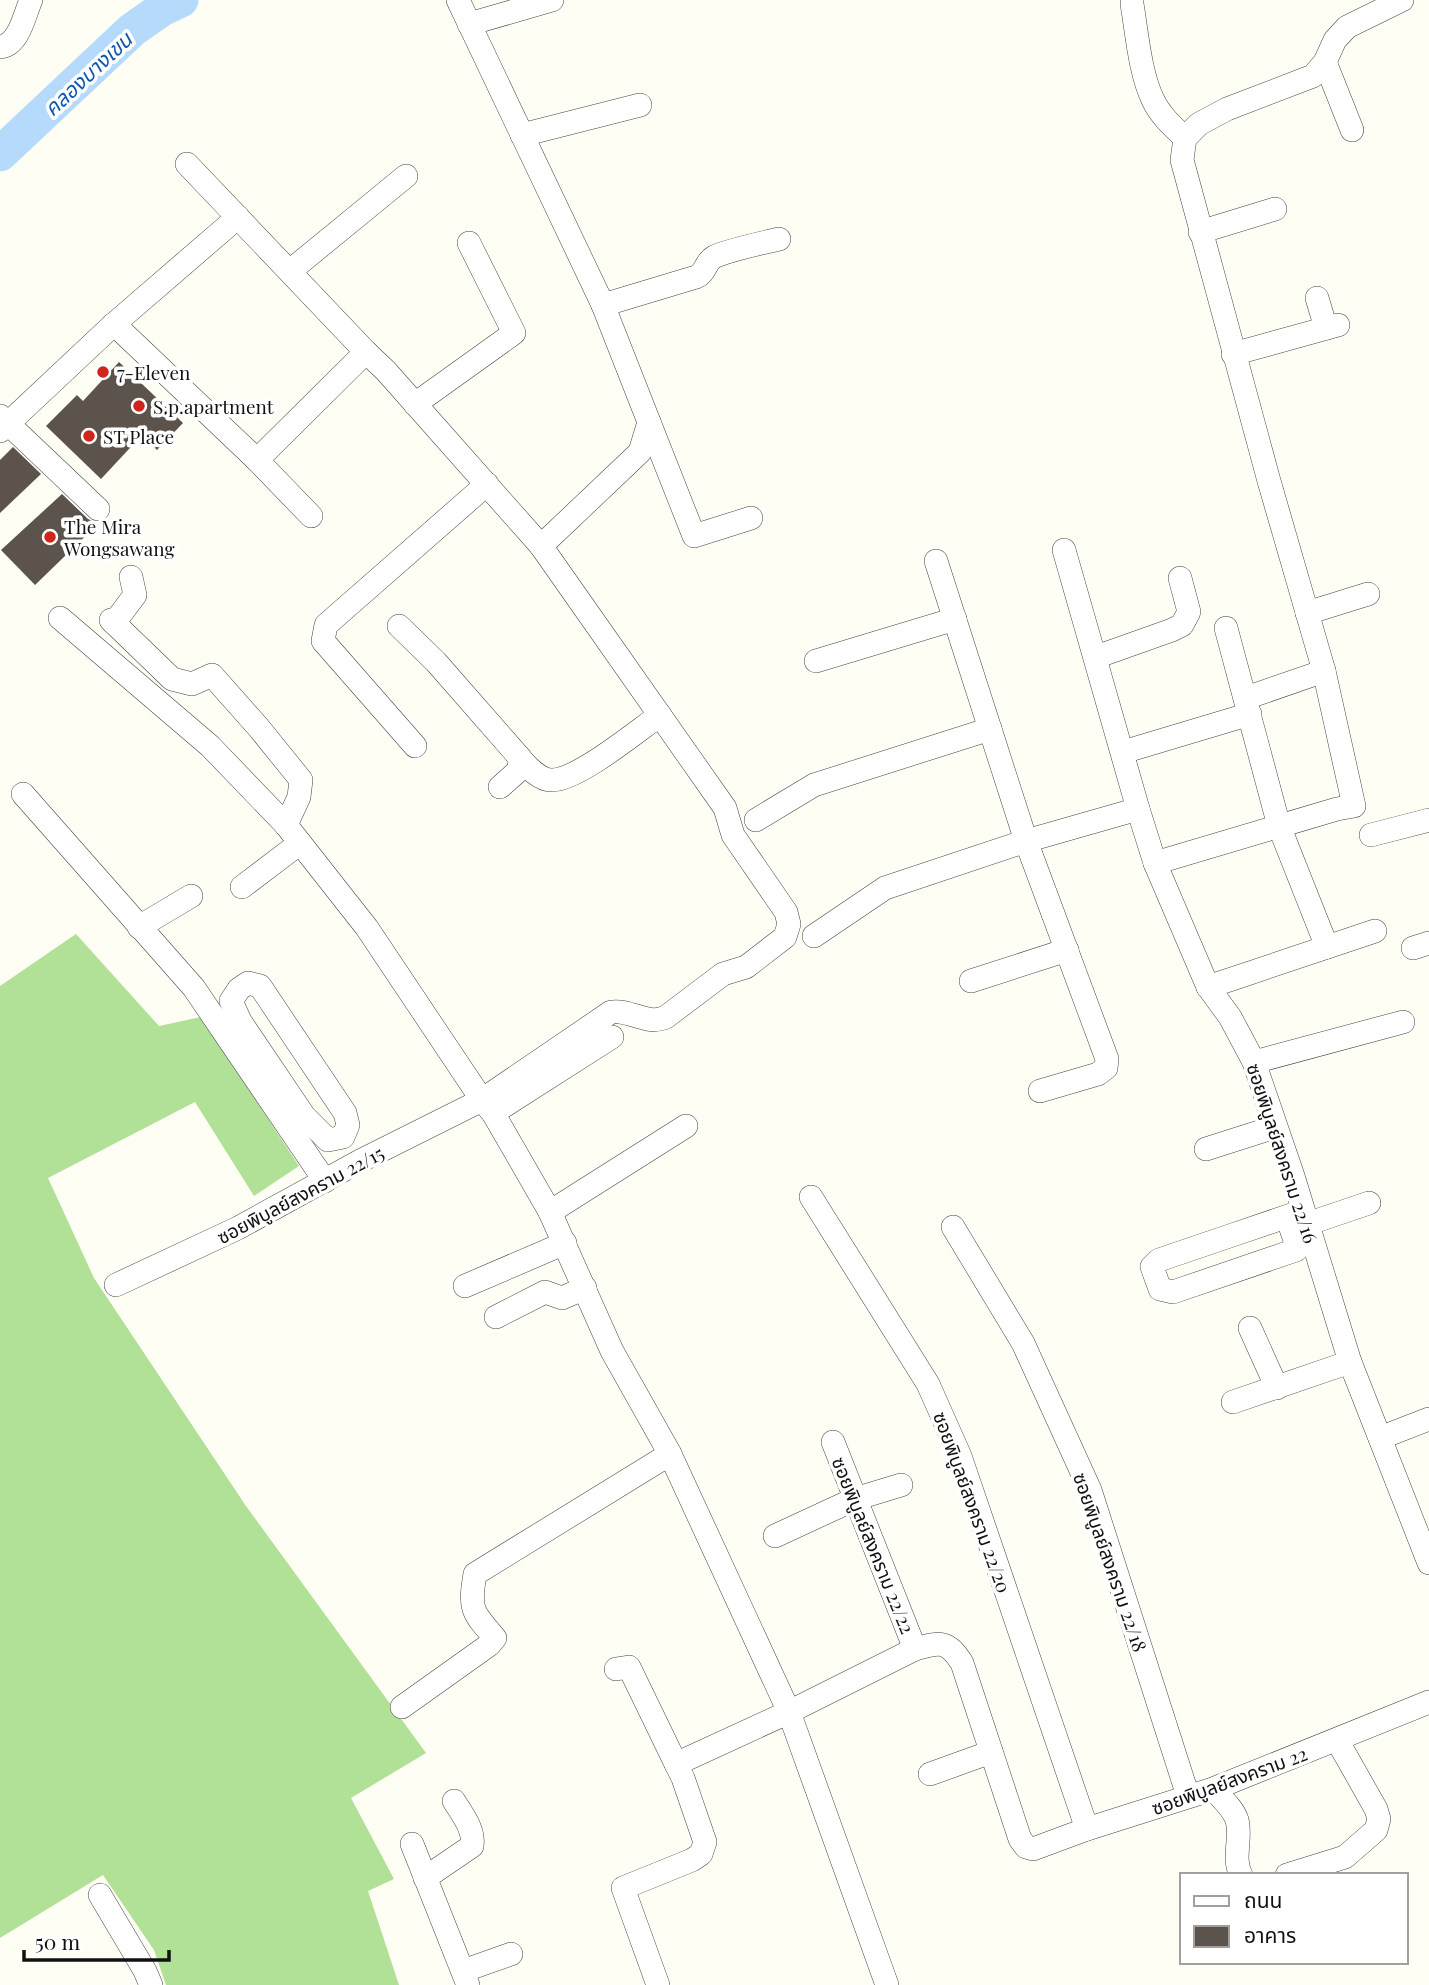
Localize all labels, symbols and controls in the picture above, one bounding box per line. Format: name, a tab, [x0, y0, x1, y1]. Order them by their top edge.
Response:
water label: คลองบางเขน	[37, 24, 138, 121]
place label: 7-Eleven	[117, 359, 191, 385]
marker: 7-Eleven	[95, 364, 111, 380]
place label: S.p.apartment	[153, 393, 274, 419]
marker: S.p.apartment	[131, 398, 147, 414]
place label: ST Place	[103, 423, 174, 449]
marker: ST Place	[81, 428, 97, 444]
place label: The Mira Wongsawang	[63, 513, 174, 561]
marker: The Mira Wongsawang	[42, 529, 58, 545]
street label: ซอยพิบูลย์สงคราม 22/16	[1241, 1060, 1324, 1247]
street label: ซอยพิบูลย์สงคราม 22/15	[212, 1139, 389, 1250]
street label: ซอยพิบูลย์สงคราม 22/20	[927, 1408, 1018, 1597]
street label: ซอยพิบูลย์สงคราม 22/22	[826, 1453, 921, 1638]
street label: ซอยพิบูลย์สงคราม 22/18	[1067, 1469, 1154, 1655]
street label: ซอยพิบูลย์สงคราม 22	[1148, 1740, 1311, 1821]
legend	[1180, 1873, 1408, 1964]
text: ถนน	[1244, 1885, 1282, 1913]
scale bar	[24, 1918, 170, 1962]
text: อาคาร	[1244, 1920, 1296, 1948]
text: 50 m	[35, 1927, 81, 1955]

